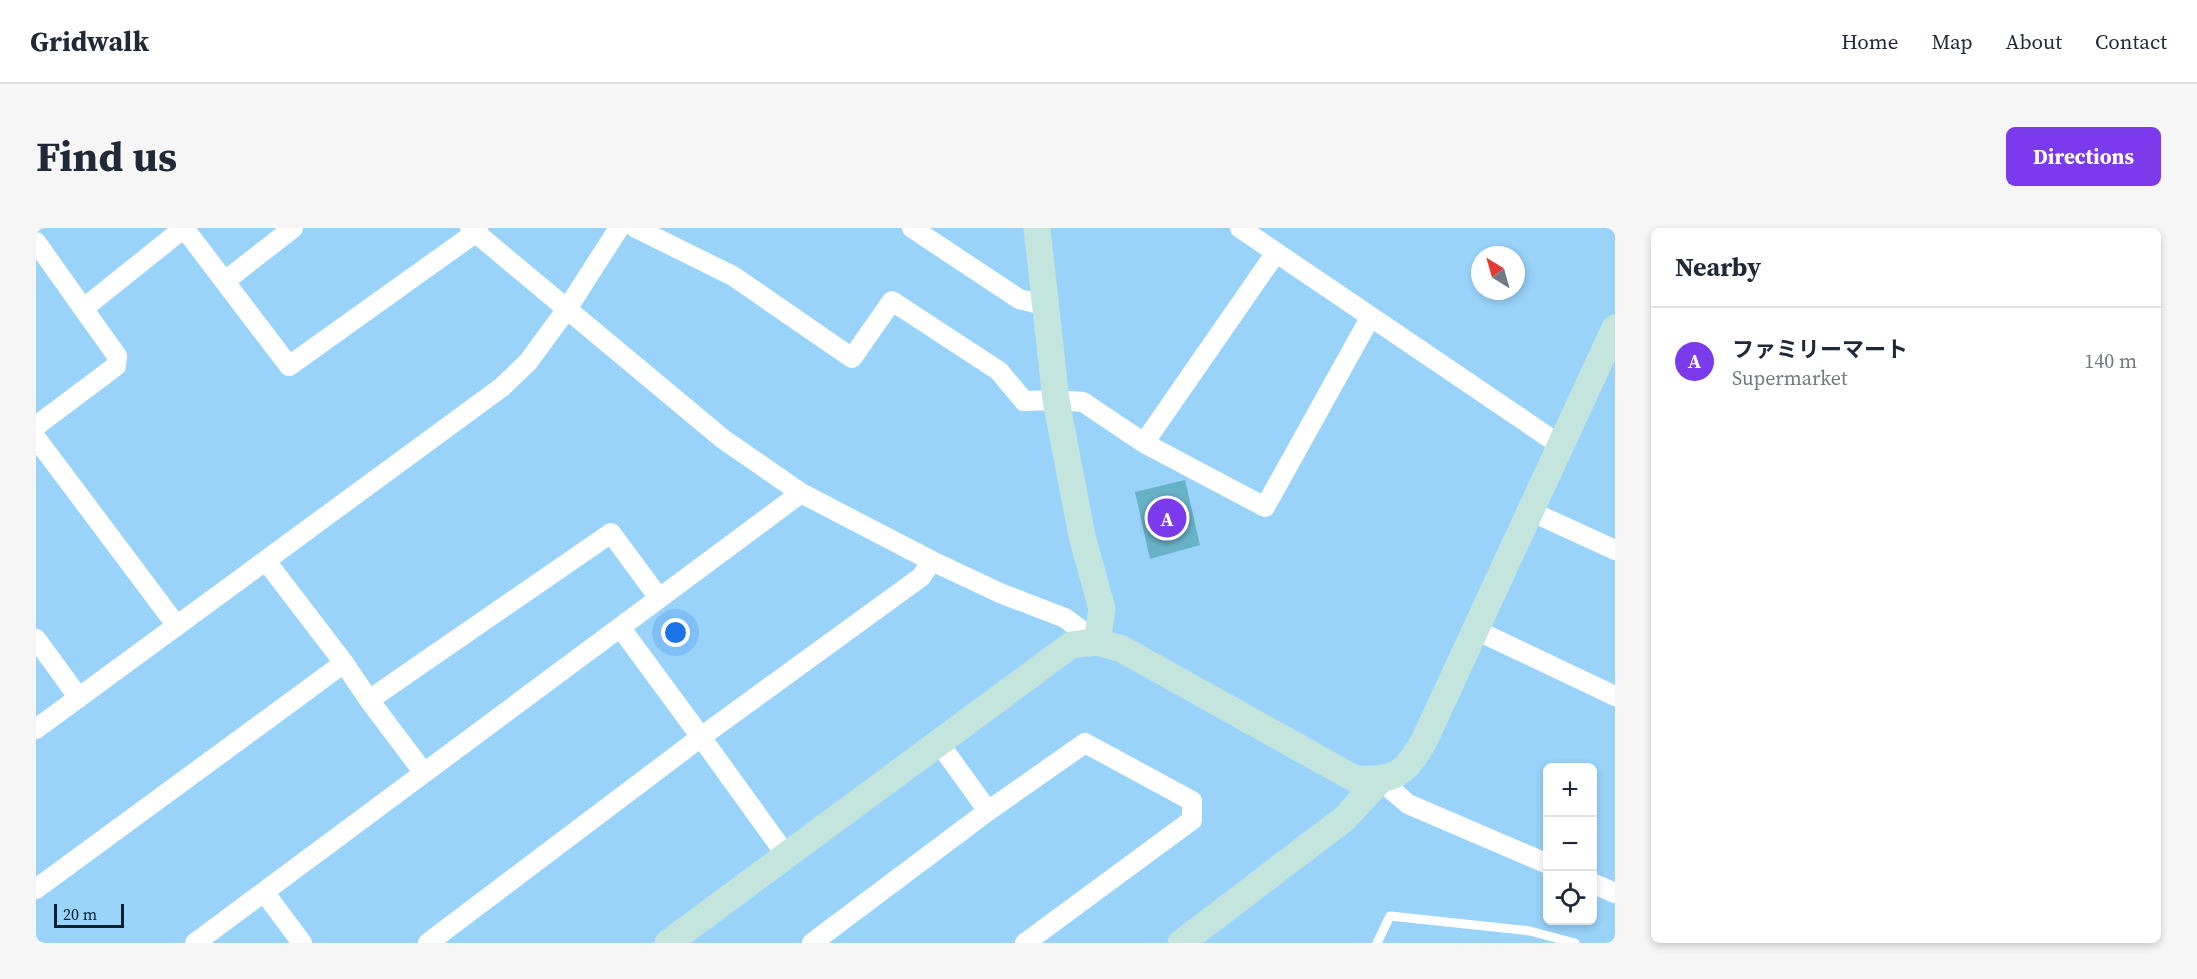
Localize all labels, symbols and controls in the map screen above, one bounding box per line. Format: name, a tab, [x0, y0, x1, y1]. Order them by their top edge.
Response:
text: Gridwalk	[30, 22, 149, 60]
text: Home	[1841, 27, 1899, 56]
text: Map	[1932, 27, 1973, 56]
text: About	[2006, 27, 2062, 56]
text: Contact	[2095, 27, 2167, 56]
text: Find us	[36, 127, 177, 185]
button: Directions	[2006, 127, 2161, 186]
north arrow	[1471, 246, 1525, 300]
text: Nearby	[1675, 249, 1761, 285]
text: ファミリーマート	[1732, 334, 1908, 364]
text: A	[1688, 347, 1701, 375]
text: 140 m	[2084, 347, 2137, 375]
text: Supermarket	[1732, 364, 1847, 392]
pin: A	[1148, 496, 1186, 540]
your location	[661, 618, 690, 647]
map controls	[1543, 763, 1597, 925]
button: +	[1543, 763, 1597, 817]
button: −	[1543, 817, 1597, 871]
button: locate	[1543, 871, 1597, 925]
scale bar	[54, 901, 124, 928]
text: 20 m	[63, 903, 97, 925]

